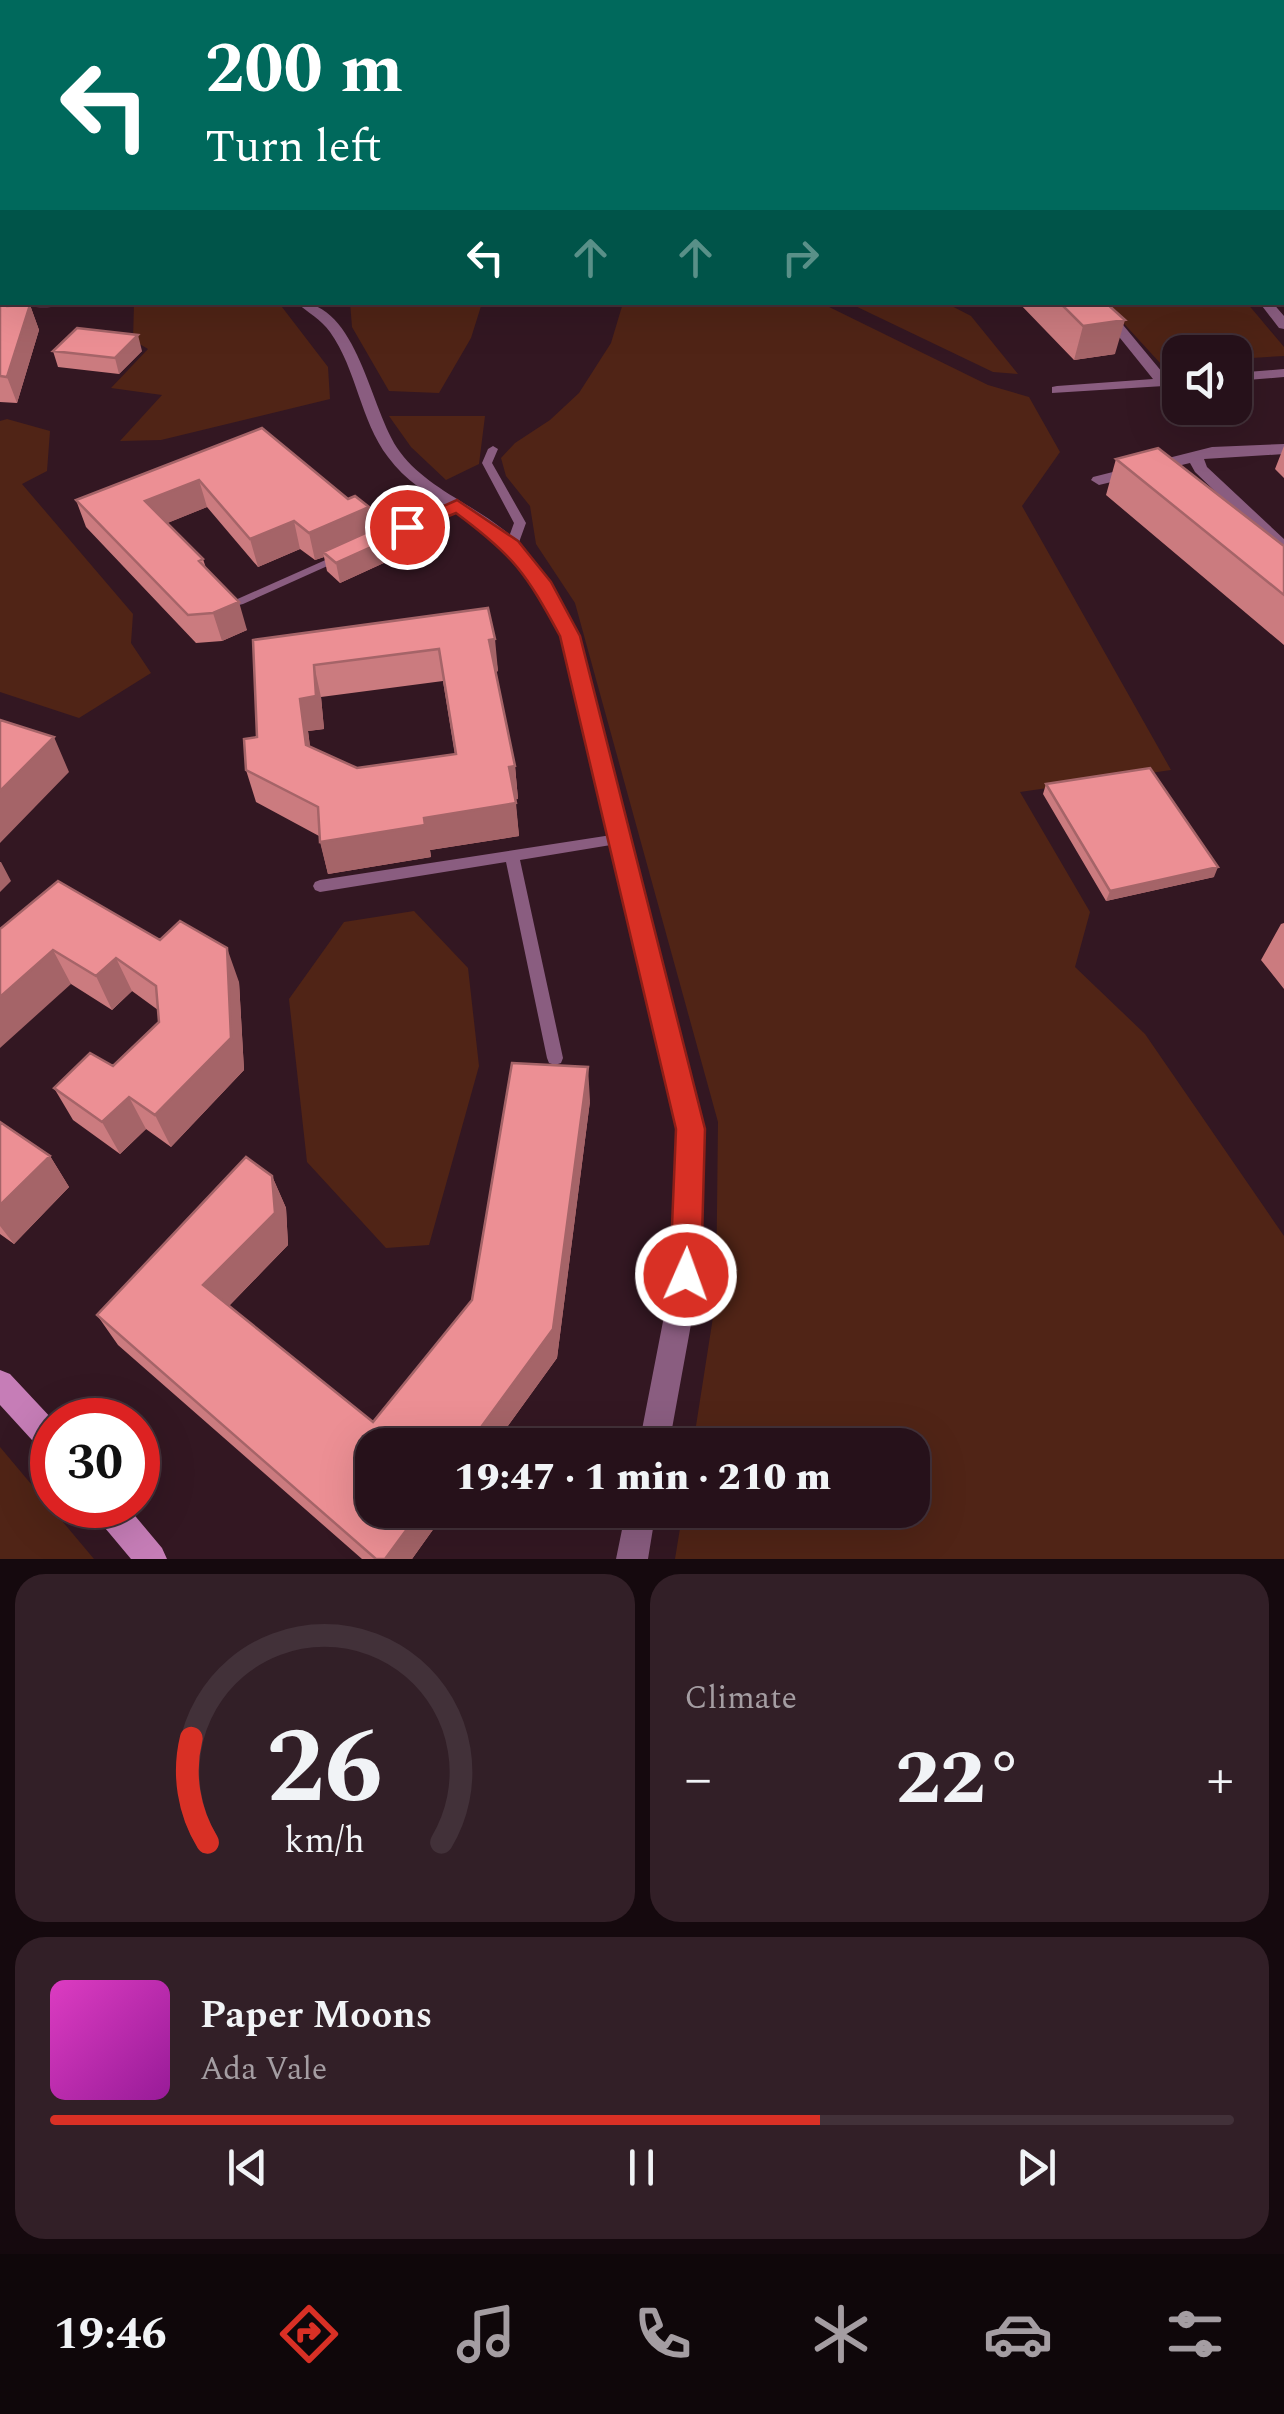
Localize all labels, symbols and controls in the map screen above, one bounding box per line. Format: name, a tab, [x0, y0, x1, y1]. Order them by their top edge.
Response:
text: 200 m	[205, 17, 403, 123]
icon: left	[40, 40, 170, 170]
text: Turn left	[205, 113, 382, 182]
icon: left	[458, 230, 513, 285]
icon: ahead	[563, 230, 618, 285]
icon: ahead	[668, 230, 723, 285]
icon: right	[773, 230, 828, 285]
map controls	[1162, 335, 1252, 425]
button: sound	[1162, 335, 1252, 425]
pin	[365, 485, 450, 570]
icon: arrive	[380, 500, 435, 555]
position arrow	[634, 1223, 738, 1327]
speed limit sign: 30	[30, 1398, 160, 1528]
text: 19:47 · 1 min · 210 m	[454, 1449, 831, 1507]
text: Climate	[685, 1674, 797, 1723]
text: 26	[266, 1690, 383, 1848]
text: 22°	[895, 1723, 1023, 1837]
text: −	[685, 1738, 712, 1821]
text: +	[1206, 1738, 1234, 1821]
text: km/h	[285, 1814, 365, 1869]
text: Paper Moons	[200, 1987, 432, 2045]
text: Ada Vale	[200, 2045, 327, 2094]
icon: previous	[220, 2140, 275, 2195]
icon: pause	[614, 2140, 669, 2195]
icon: next	[1009, 2140, 1064, 2195]
icon: directions	[274, 2299, 344, 2369]
icon: music	[451, 2299, 521, 2369]
icon: phone	[628, 2299, 698, 2369]
icon: climate	[806, 2299, 876, 2369]
icon: car	[983, 2299, 1053, 2369]
icon: filters	[1160, 2299, 1230, 2369]
text: 19:46	[54, 2300, 167, 2369]

